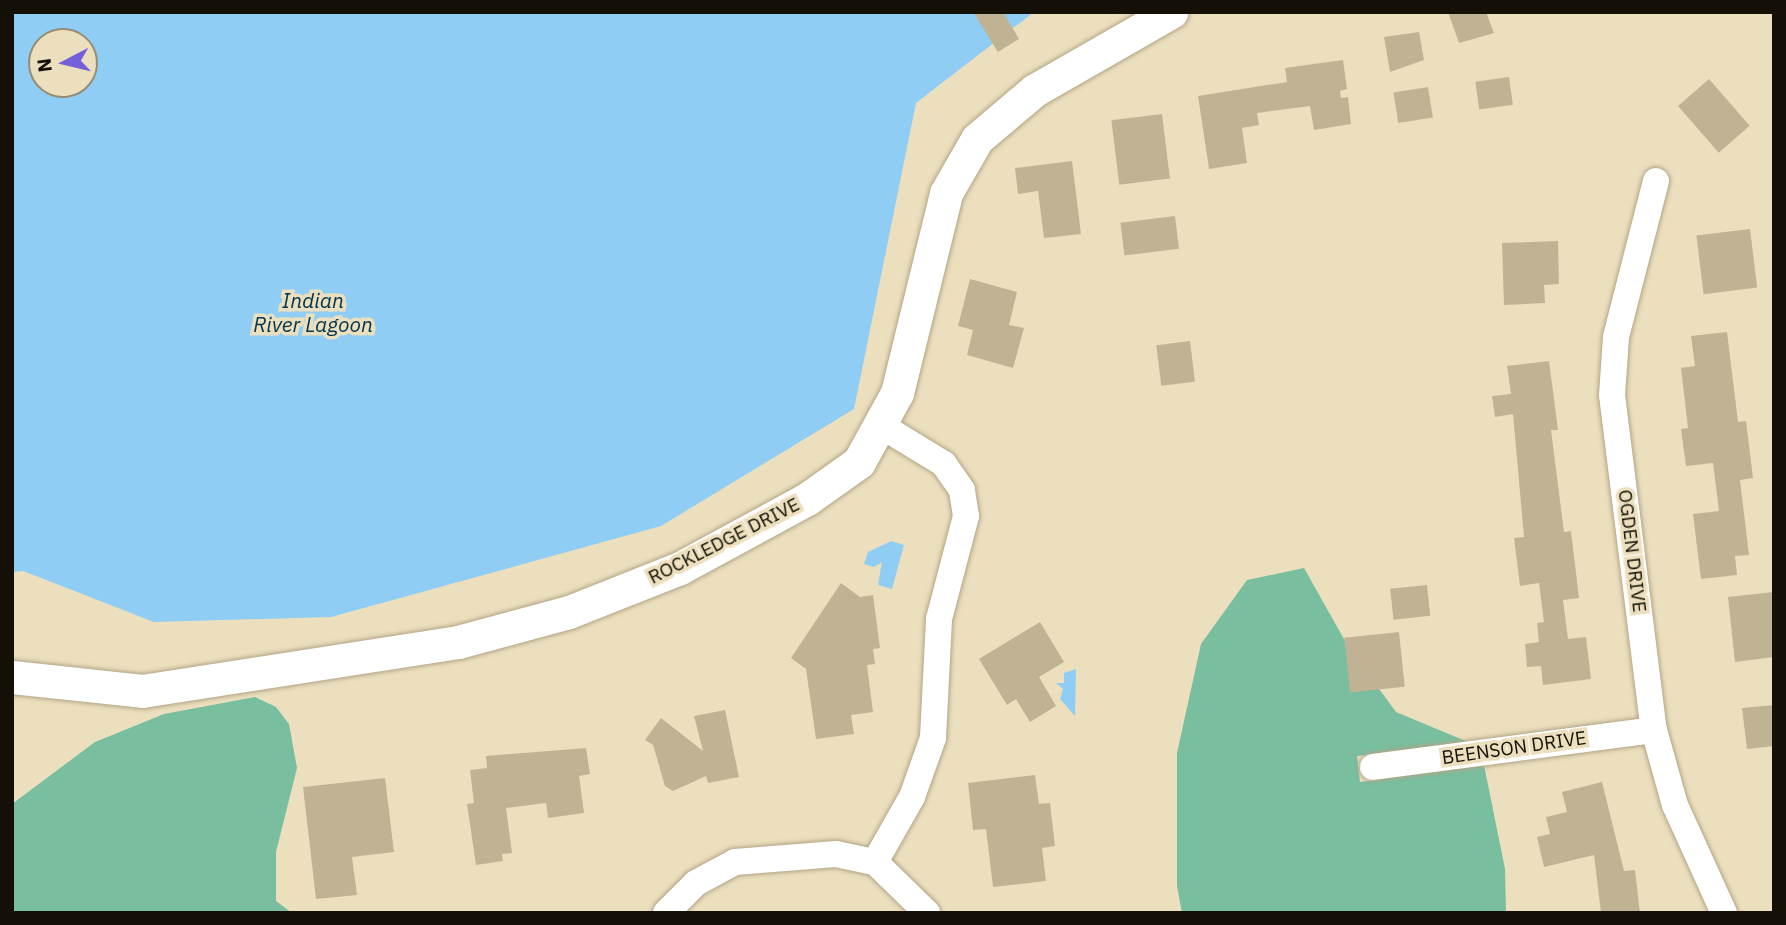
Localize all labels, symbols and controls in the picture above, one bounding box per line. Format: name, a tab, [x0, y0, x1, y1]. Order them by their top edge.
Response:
north arrow	[28, 28, 98, 98]
text: N	[31, 57, 57, 74]
water label: Indian River Lagoon	[253, 287, 373, 337]
street label: OGDEN DRIVE	[1613, 488, 1651, 614]
street label: ROCKLEDGE DRIVE	[645, 493, 803, 589]
street label: BEENSON DRIVE	[1440, 727, 1588, 769]

